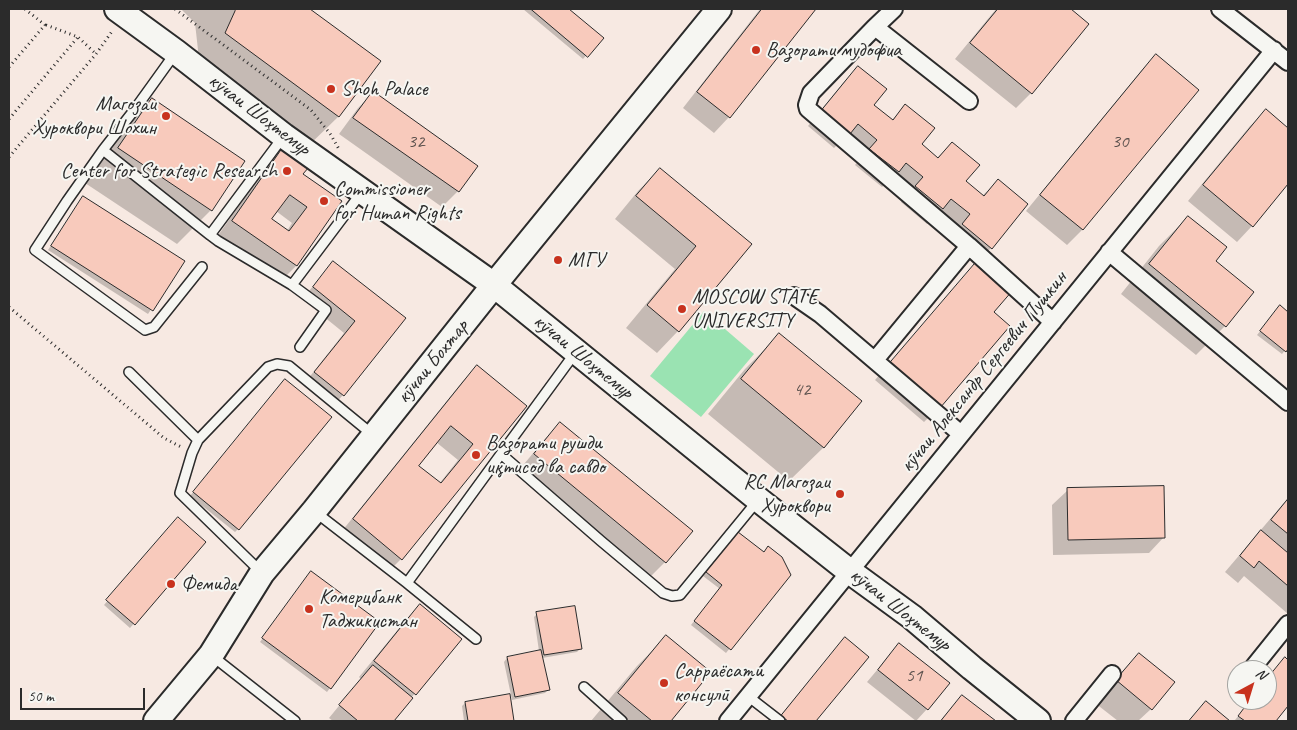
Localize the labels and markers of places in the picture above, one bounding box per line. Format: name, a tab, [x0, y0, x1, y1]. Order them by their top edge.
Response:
place label: Вазорати мудофиа	[766, 37, 901, 63]
marker: Вазорати мудофиа	[750, 44, 762, 56]
place label: Shoh Palace	[341, 76, 428, 102]
marker: Shoh Palace	[325, 83, 337, 95]
place label: Магозаи Хуроквори Шохин	[32, 91, 156, 141]
marker: Магозаи Хуроквори Шохин	[160, 110, 172, 122]
place label: Center for Strategic Research	[61, 158, 277, 184]
marker: Center for Strategic Research	[281, 165, 293, 177]
place label: Commissioner for Human Rights	[334, 176, 461, 226]
marker: Commissioner for Human Rights	[318, 195, 330, 207]
place label: МГУ	[568, 247, 605, 273]
marker: МГУ	[552, 254, 564, 266]
place label: MOSCOW STATE UNIVERSITY	[692, 284, 818, 334]
marker: MOSCOW STATE UNIVERSITY	[676, 303, 688, 315]
place label: Вазорати рушди иқтисод ва савдо	[486, 430, 605, 480]
marker: Вазорати рушди иқтисод ва савдо	[470, 449, 482, 461]
place label: RC Магозаи Хуроквори	[743, 469, 830, 519]
marker: RC Магозаи Хуроквори	[834, 488, 846, 500]
place label: Фемида	[181, 571, 237, 597]
marker: Фемида	[165, 578, 177, 590]
place label: Комерцбанк Таджикистан	[319, 584, 417, 634]
marker: Комерцбанк Таджикистан	[303, 603, 315, 615]
place label: Сарраёсати консулӣ	[674, 658, 763, 708]
marker: Сарраёсати консулӣ	[658, 677, 670, 689]

